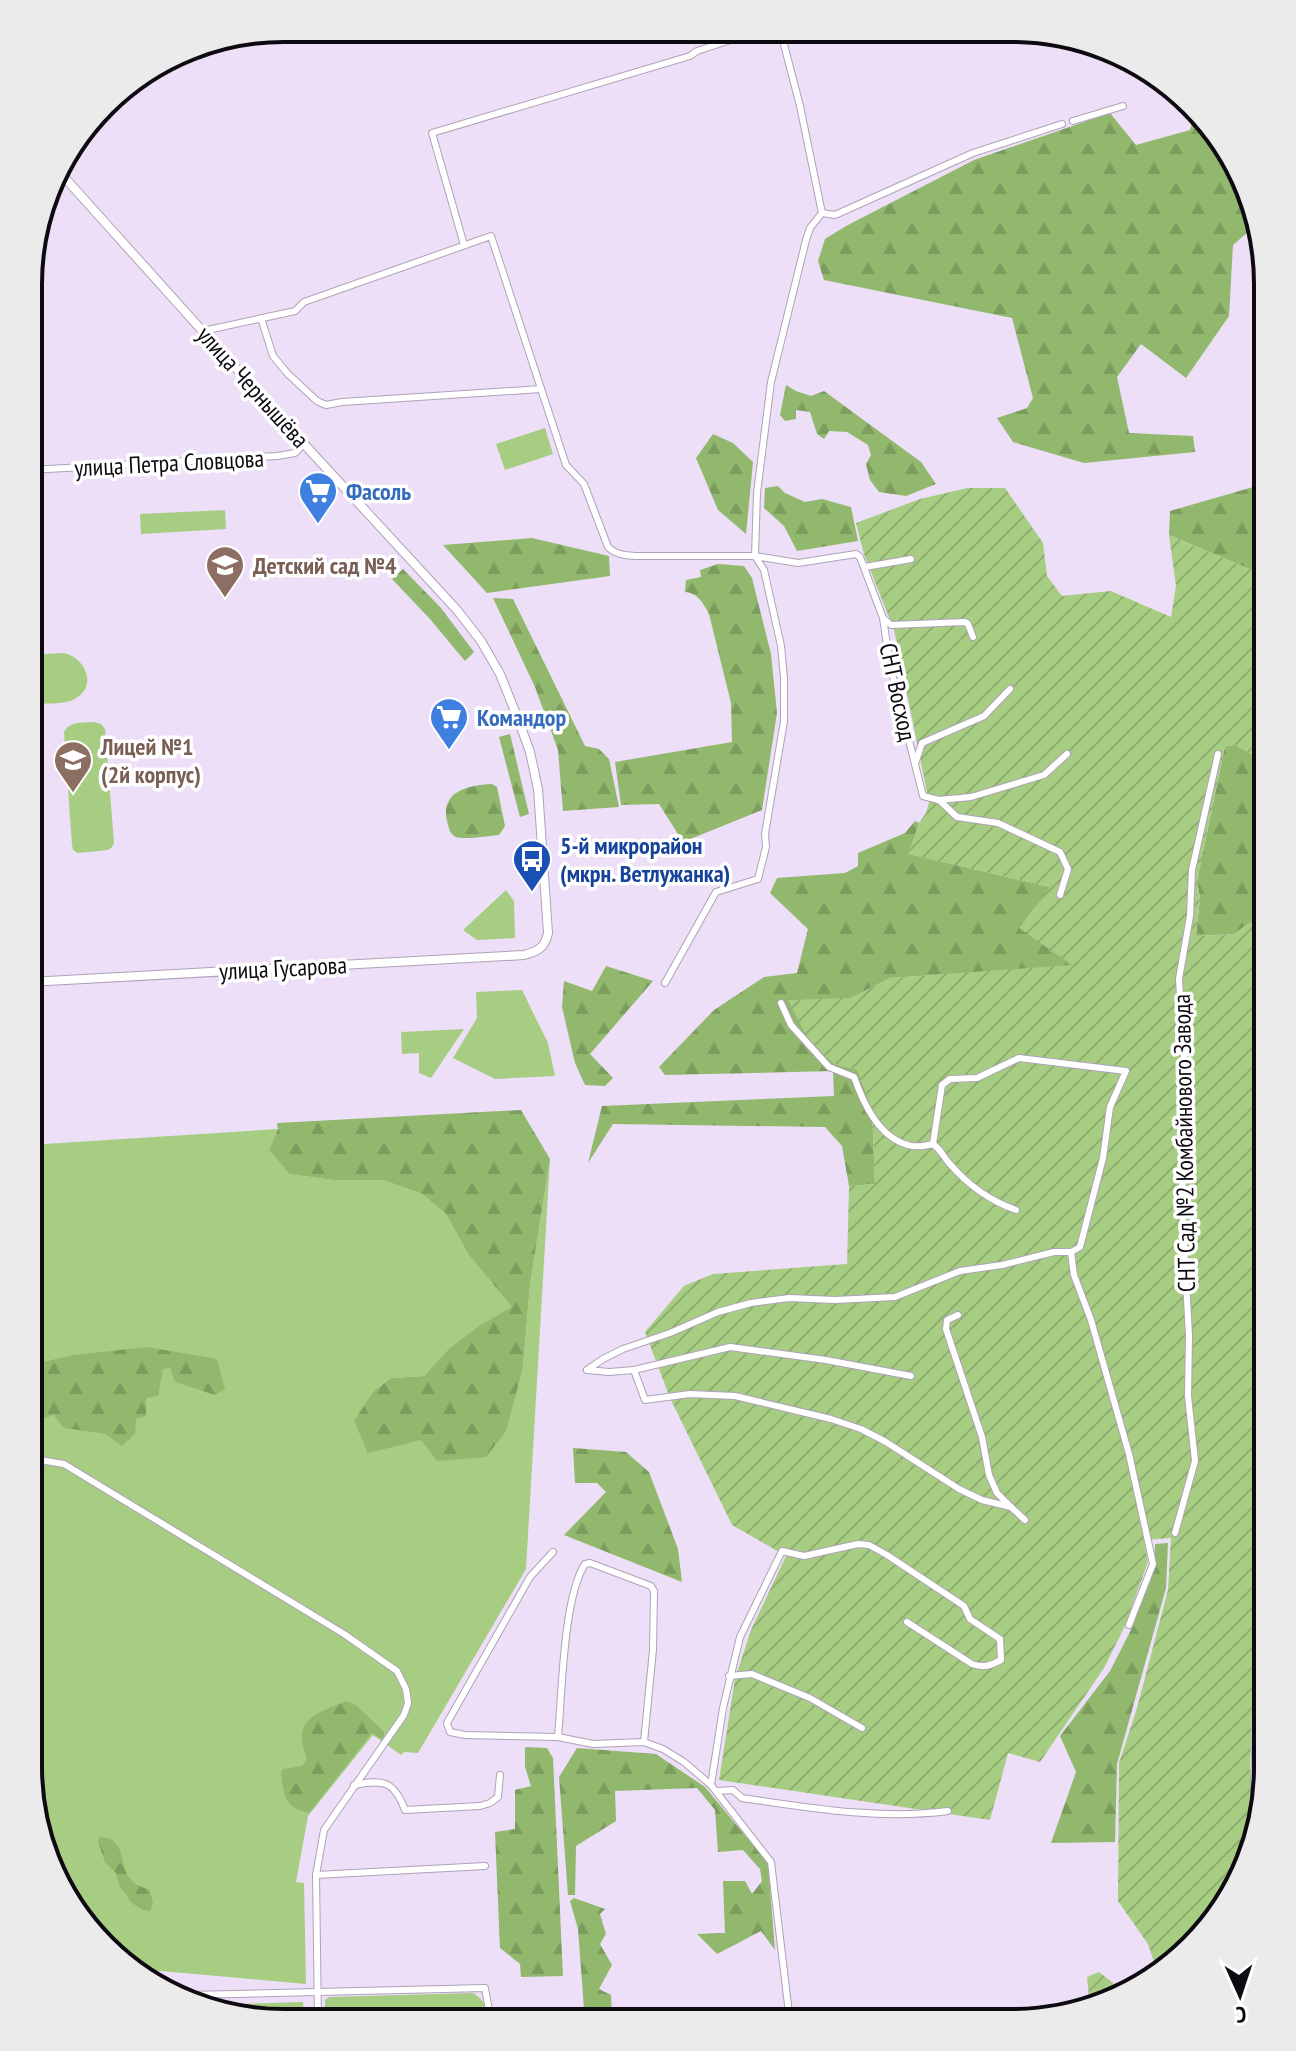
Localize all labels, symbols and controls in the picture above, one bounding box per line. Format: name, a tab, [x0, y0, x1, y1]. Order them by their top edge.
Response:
street label: улица Чернышёва	[190, 320, 316, 454]
street label: улица Петра Словцова	[73, 443, 265, 483]
supermarket icon: Фасоль	[297, 470, 339, 525]
place label: Фасоль	[346, 476, 411, 507]
school or university icon: Детский сад №4	[204, 544, 246, 599]
place label: Детский сад №4	[253, 550, 397, 581]
street label: СНТ Восход	[873, 640, 924, 744]
supermarket icon: Командор	[428, 696, 470, 751]
place label: Командор	[477, 702, 567, 733]
place label: Лицей №1 (2й корпус)	[100, 731, 201, 790]
school or university icon: Лицей №1 (2й корпус)	[52, 739, 94, 794]
place label: 5-й микрорайон (мкрн. Ветлужанка)	[560, 830, 730, 889]
bus stop icon: 5-й микрорайон (мкрн. Ветлужанка)	[511, 838, 553, 893]
street label: улица Гусарова	[218, 949, 348, 987]
street label: СНТ Сад №2 Комбайнового Завода	[1166, 994, 1202, 1292]
north arrow	[1200, 1955, 1280, 2035]
text: С	[1235, 2001, 1247, 2029]

